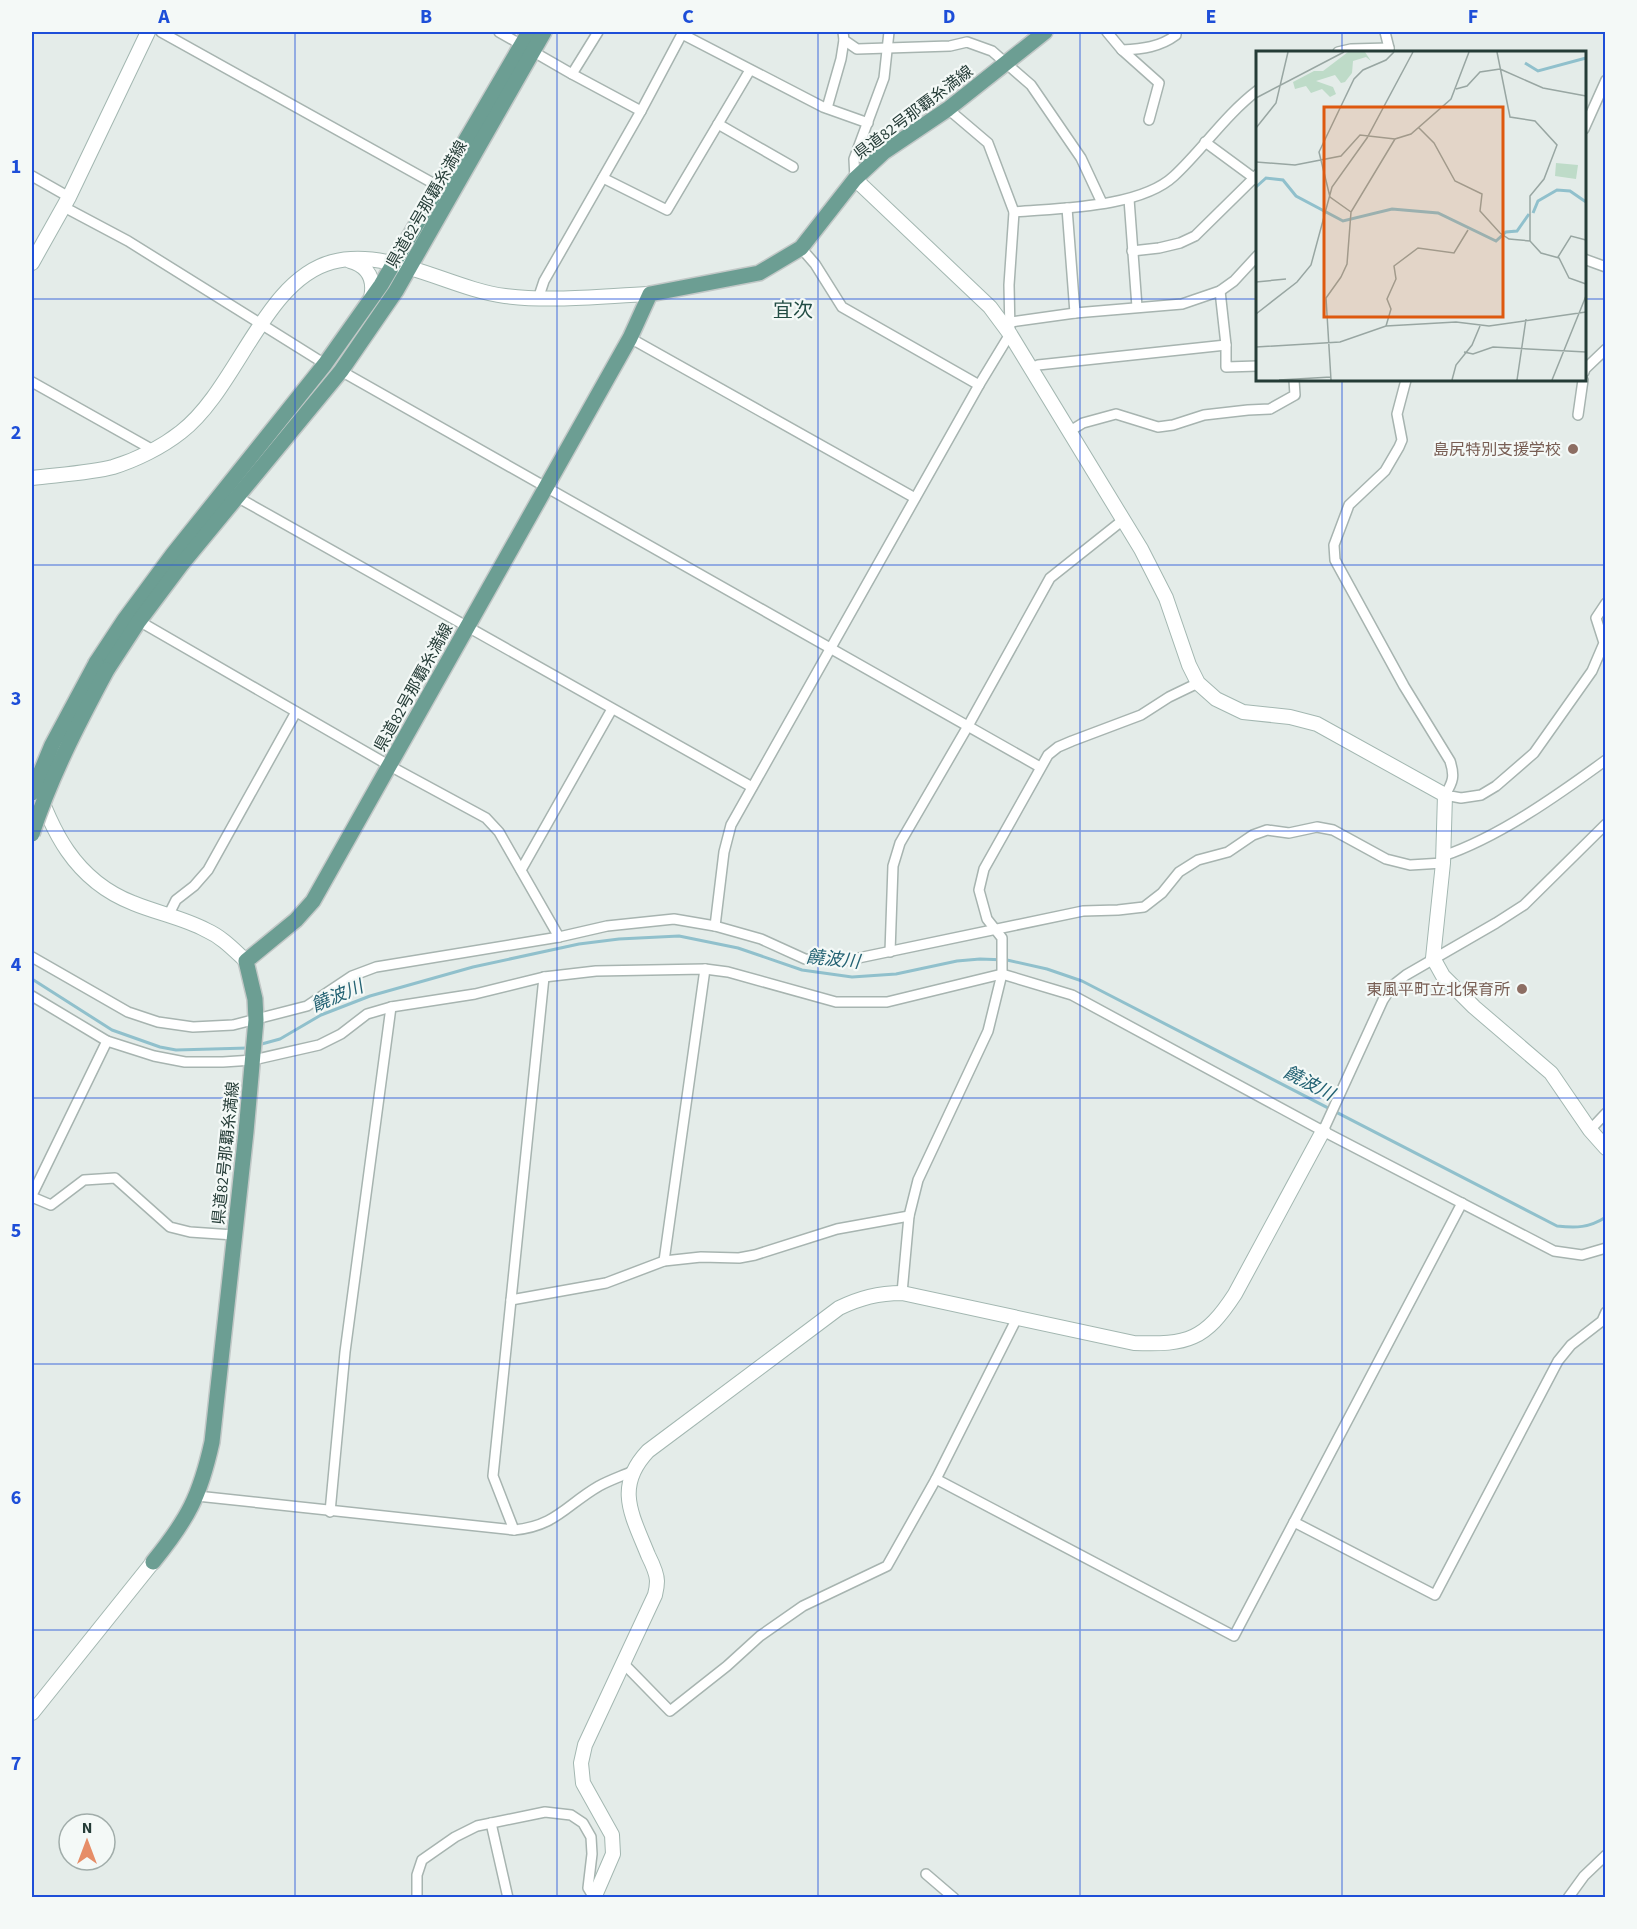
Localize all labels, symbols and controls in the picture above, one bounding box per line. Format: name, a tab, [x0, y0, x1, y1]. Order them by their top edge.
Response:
text: A	[157, 3, 170, 31]
text: B	[420, 3, 432, 31]
text: C	[682, 3, 694, 31]
text: D	[943, 3, 955, 31]
text: E	[1206, 3, 1216, 31]
text: F	[1468, 3, 1478, 31]
inset map	[1256, 51, 1586, 381]
street label: 県道82号那覇糸満線	[850, 61, 978, 165]
street label: 県道82号那覇糸満線	[381, 137, 472, 272]
text: 1	[11, 153, 21, 181]
district label: 宜次	[773, 297, 813, 325]
text: 2	[11, 419, 21, 447]
place label: 島尻特別支援学校	[1433, 439, 1561, 461]
marker: 島尻特別支援学校	[1566, 442, 1580, 456]
street label: 県道82号那覇糸満線	[369, 619, 458, 756]
text: 3	[11, 685, 21, 713]
water label: 饒波川	[805, 944, 863, 975]
text: 4	[11, 951, 22, 979]
water label: 饒波川	[307, 974, 369, 1019]
place label: 東風平町立北保育所	[1366, 979, 1510, 1001]
marker: 東風平町立北保育所	[1515, 982, 1529, 996]
water label: 饒波川	[1279, 1060, 1340, 1108]
street label: 県道82号那覇糸満線	[208, 1080, 244, 1226]
text: 5	[11, 1217, 21, 1245]
text: 6	[11, 1484, 21, 1512]
text: 7	[11, 1750, 21, 1778]
north arrow	[57, 1812, 117, 1872]
text: N	[82, 1817, 92, 1839]

